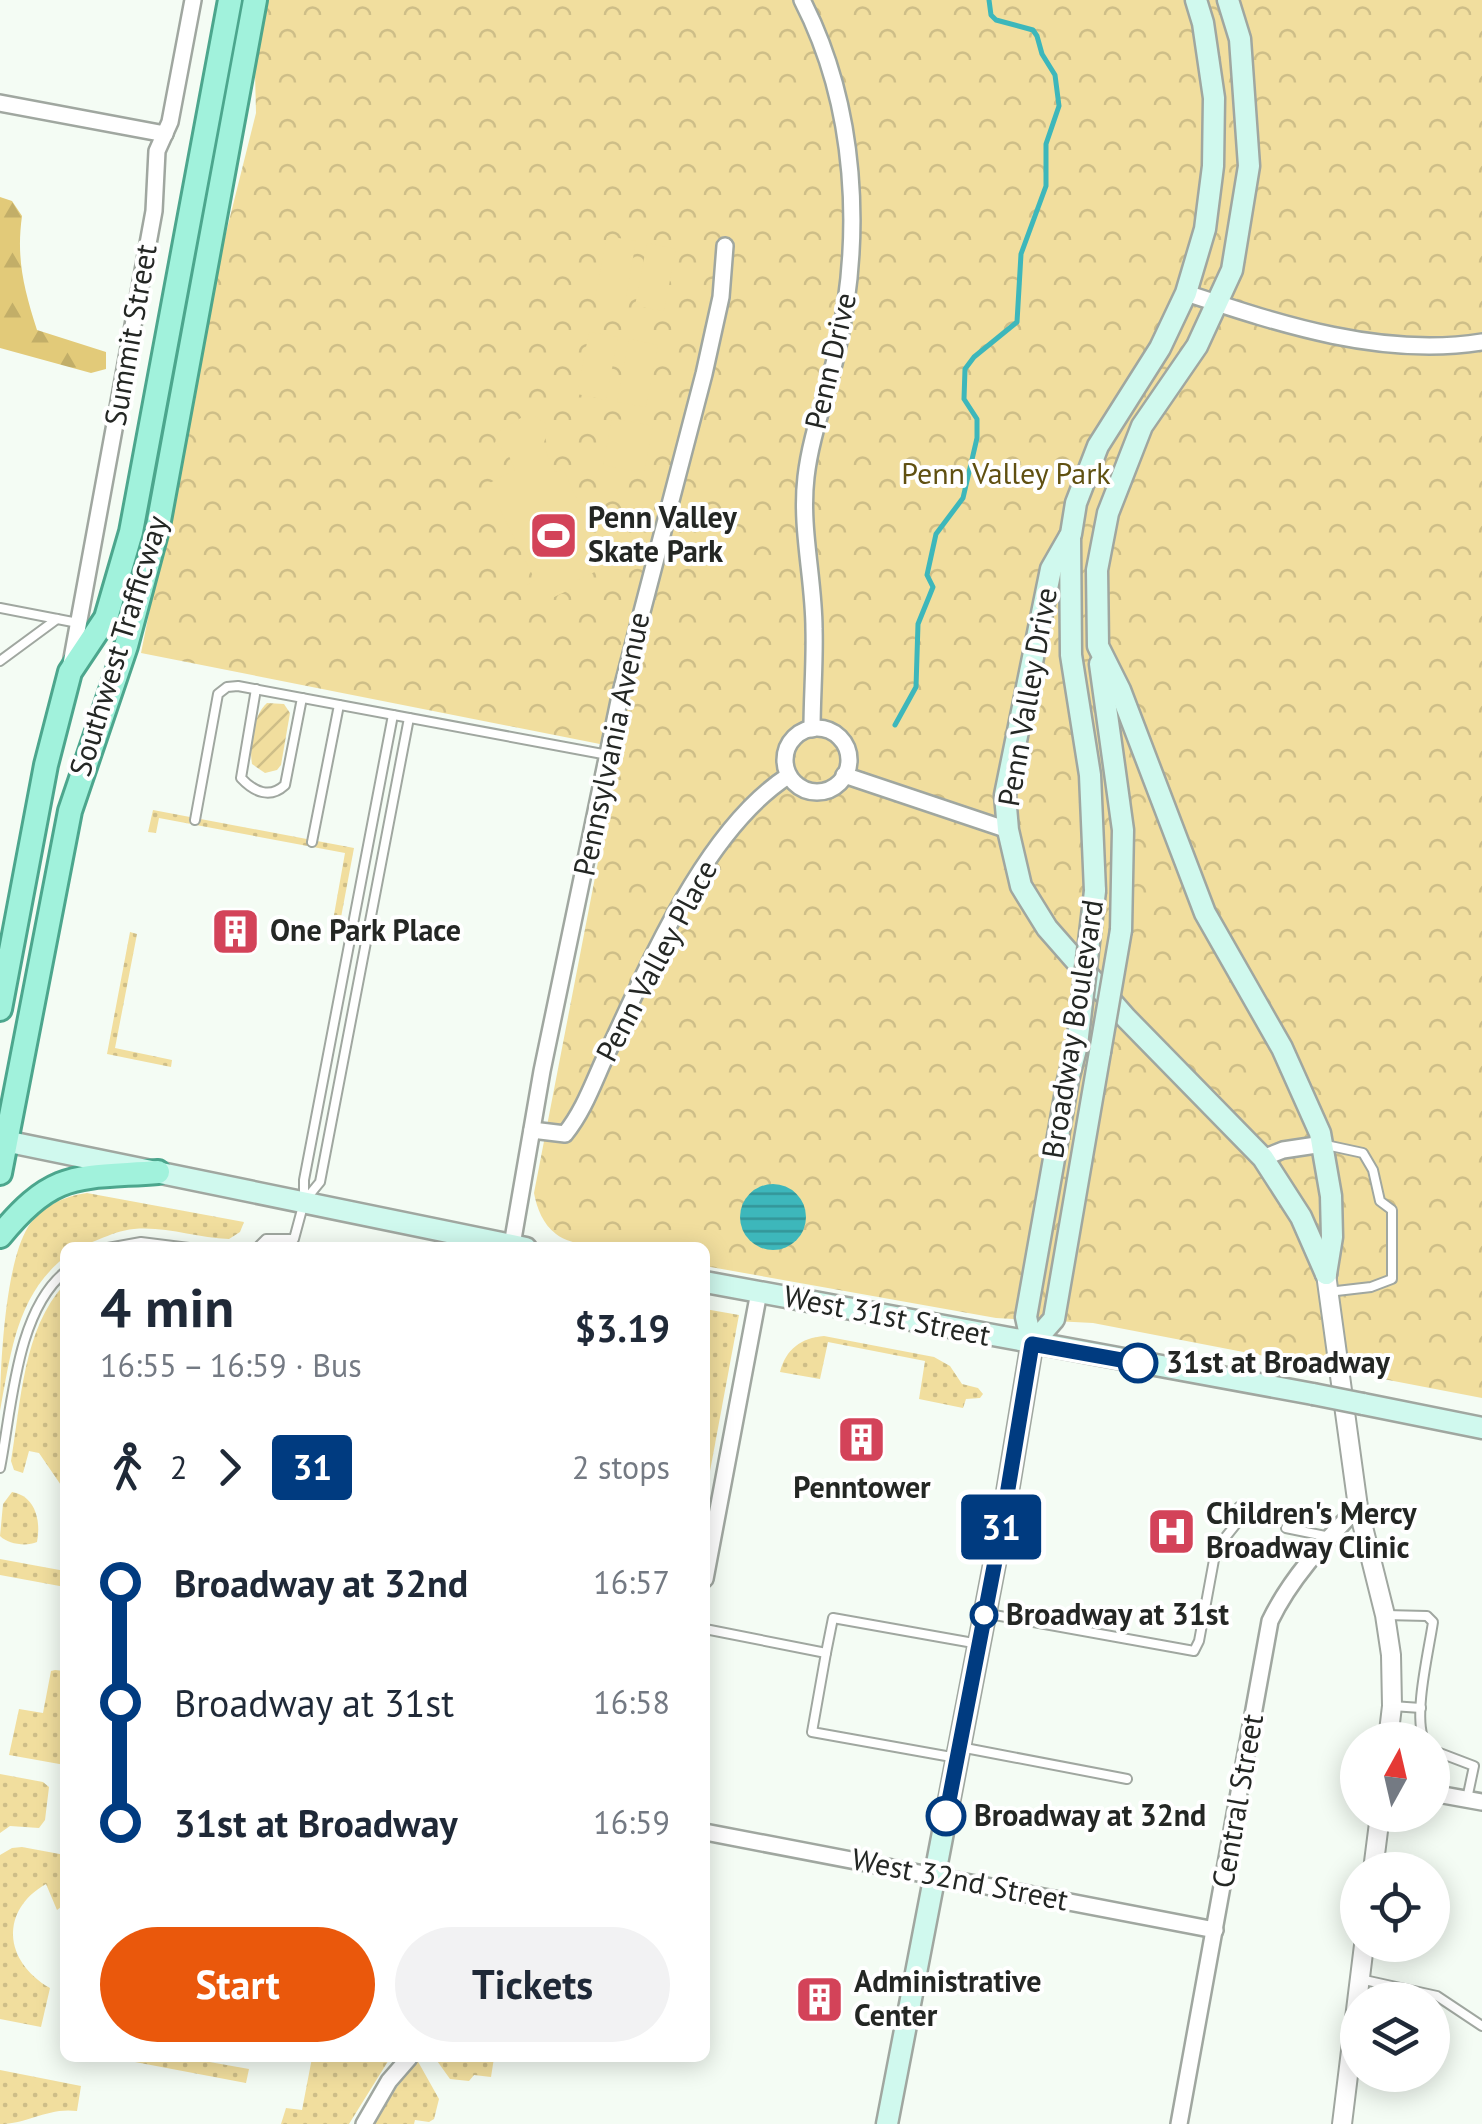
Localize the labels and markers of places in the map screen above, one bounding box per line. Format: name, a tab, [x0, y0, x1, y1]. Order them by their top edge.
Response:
place label: Penn Valley Skate Park	[588, 497, 737, 570]
sports icon: Penn Valley Skate Park	[527, 509, 579, 561]
building icon: One Park Place	[209, 905, 261, 957]
place label: One Park Place	[270, 910, 461, 949]
place label: 31st at Broadway	[1166, 1342, 1391, 1381]
marker: 31st at Broadway	[1119, 1344, 1157, 1382]
building icon: Penntower	[836, 1413, 888, 1465]
place label: Penntower	[793, 1467, 931, 1506]
place label: Children's Mercy Broadway Clinic	[1206, 1493, 1417, 1566]
hospital icon: Children's Mercy Broadway Clinic	[1145, 1505, 1197, 1557]
place label: Broadway at 31st	[1006, 1594, 1229, 1633]
marker: Broadway at 31st	[971, 1602, 997, 1628]
place label: Broadway at 32nd	[974, 1795, 1206, 1834]
marker: Broadway at 32nd	[927, 1797, 965, 1835]
place label: Administrative Center	[854, 1961, 1041, 2034]
building icon: Administrative Center	[793, 1973, 845, 2025]

